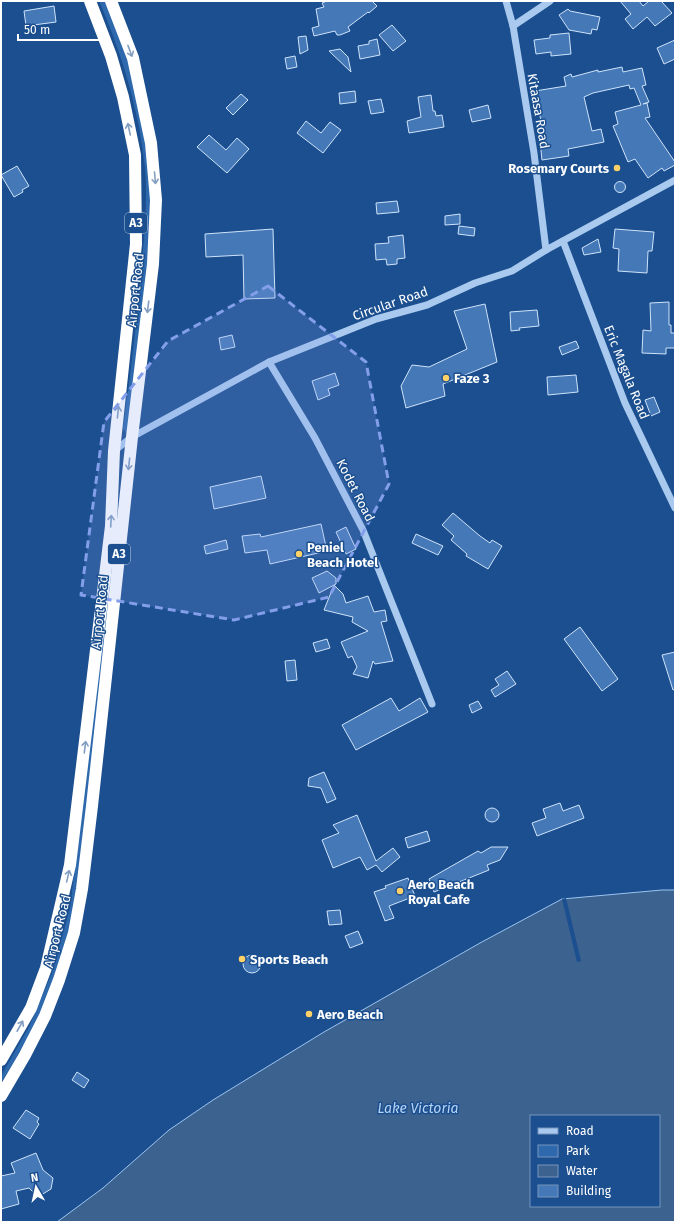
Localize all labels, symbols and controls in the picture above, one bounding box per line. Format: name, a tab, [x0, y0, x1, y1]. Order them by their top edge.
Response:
scale bar	[18, 16, 99, 42]
text: 50 m	[24, 23, 50, 37]
one-way arrow	[127, 44, 134, 57]
street label: Kitaasa Road	[524, 72, 553, 150]
one-way arrow	[125, 123, 133, 136]
place label: Rosemary Courts	[508, 161, 610, 176]
marker: Rosemary Courts	[612, 163, 622, 173]
one-way arrow	[151, 171, 158, 184]
road number: A3	[125, 213, 147, 233]
street label: Airport Road	[124, 252, 147, 328]
street label: Circular Road	[351, 284, 430, 323]
one-way arrow	[144, 301, 152, 314]
street label: Eric Magala Road	[601, 323, 652, 421]
place label: Faze 3	[454, 371, 490, 386]
marker: Faze 3	[441, 373, 451, 383]
one-way arrow	[114, 406, 122, 419]
one-way arrow	[125, 457, 133, 470]
street label: Kodet Road	[333, 457, 378, 524]
one-way arrow	[107, 515, 115, 528]
place label: Peniel Beach Hotel	[307, 540, 378, 570]
road number: A3	[108, 544, 130, 564]
marker: Peniel Beach Hotel	[294, 549, 304, 559]
street label: Airport Road	[88, 574, 111, 650]
one-way arrow	[81, 741, 89, 754]
one-way arrow	[64, 870, 72, 883]
place label: Aero Beach Royal Cafe	[407, 877, 474, 907]
marker: Aero Beach Royal Cafe	[395, 886, 405, 896]
street label: Airport Road	[41, 893, 74, 969]
place label: Sports Beach	[250, 952, 328, 967]
marker: Sports Beach	[237, 954, 247, 964]
place label: Aero Beach	[316, 1007, 383, 1022]
marker: Aero Beach	[304, 1009, 314, 1019]
one-way arrow	[17, 1020, 25, 1032]
water label: Lake Victoria	[377, 1100, 459, 1117]
legend	[530, 1115, 660, 1207]
text: Road	[566, 1124, 594, 1138]
text: Park	[566, 1144, 590, 1158]
text: Water	[566, 1164, 598, 1178]
north arrow	[16, 1167, 56, 1207]
text: N	[30, 1171, 39, 1185]
text: Building	[566, 1184, 612, 1198]

